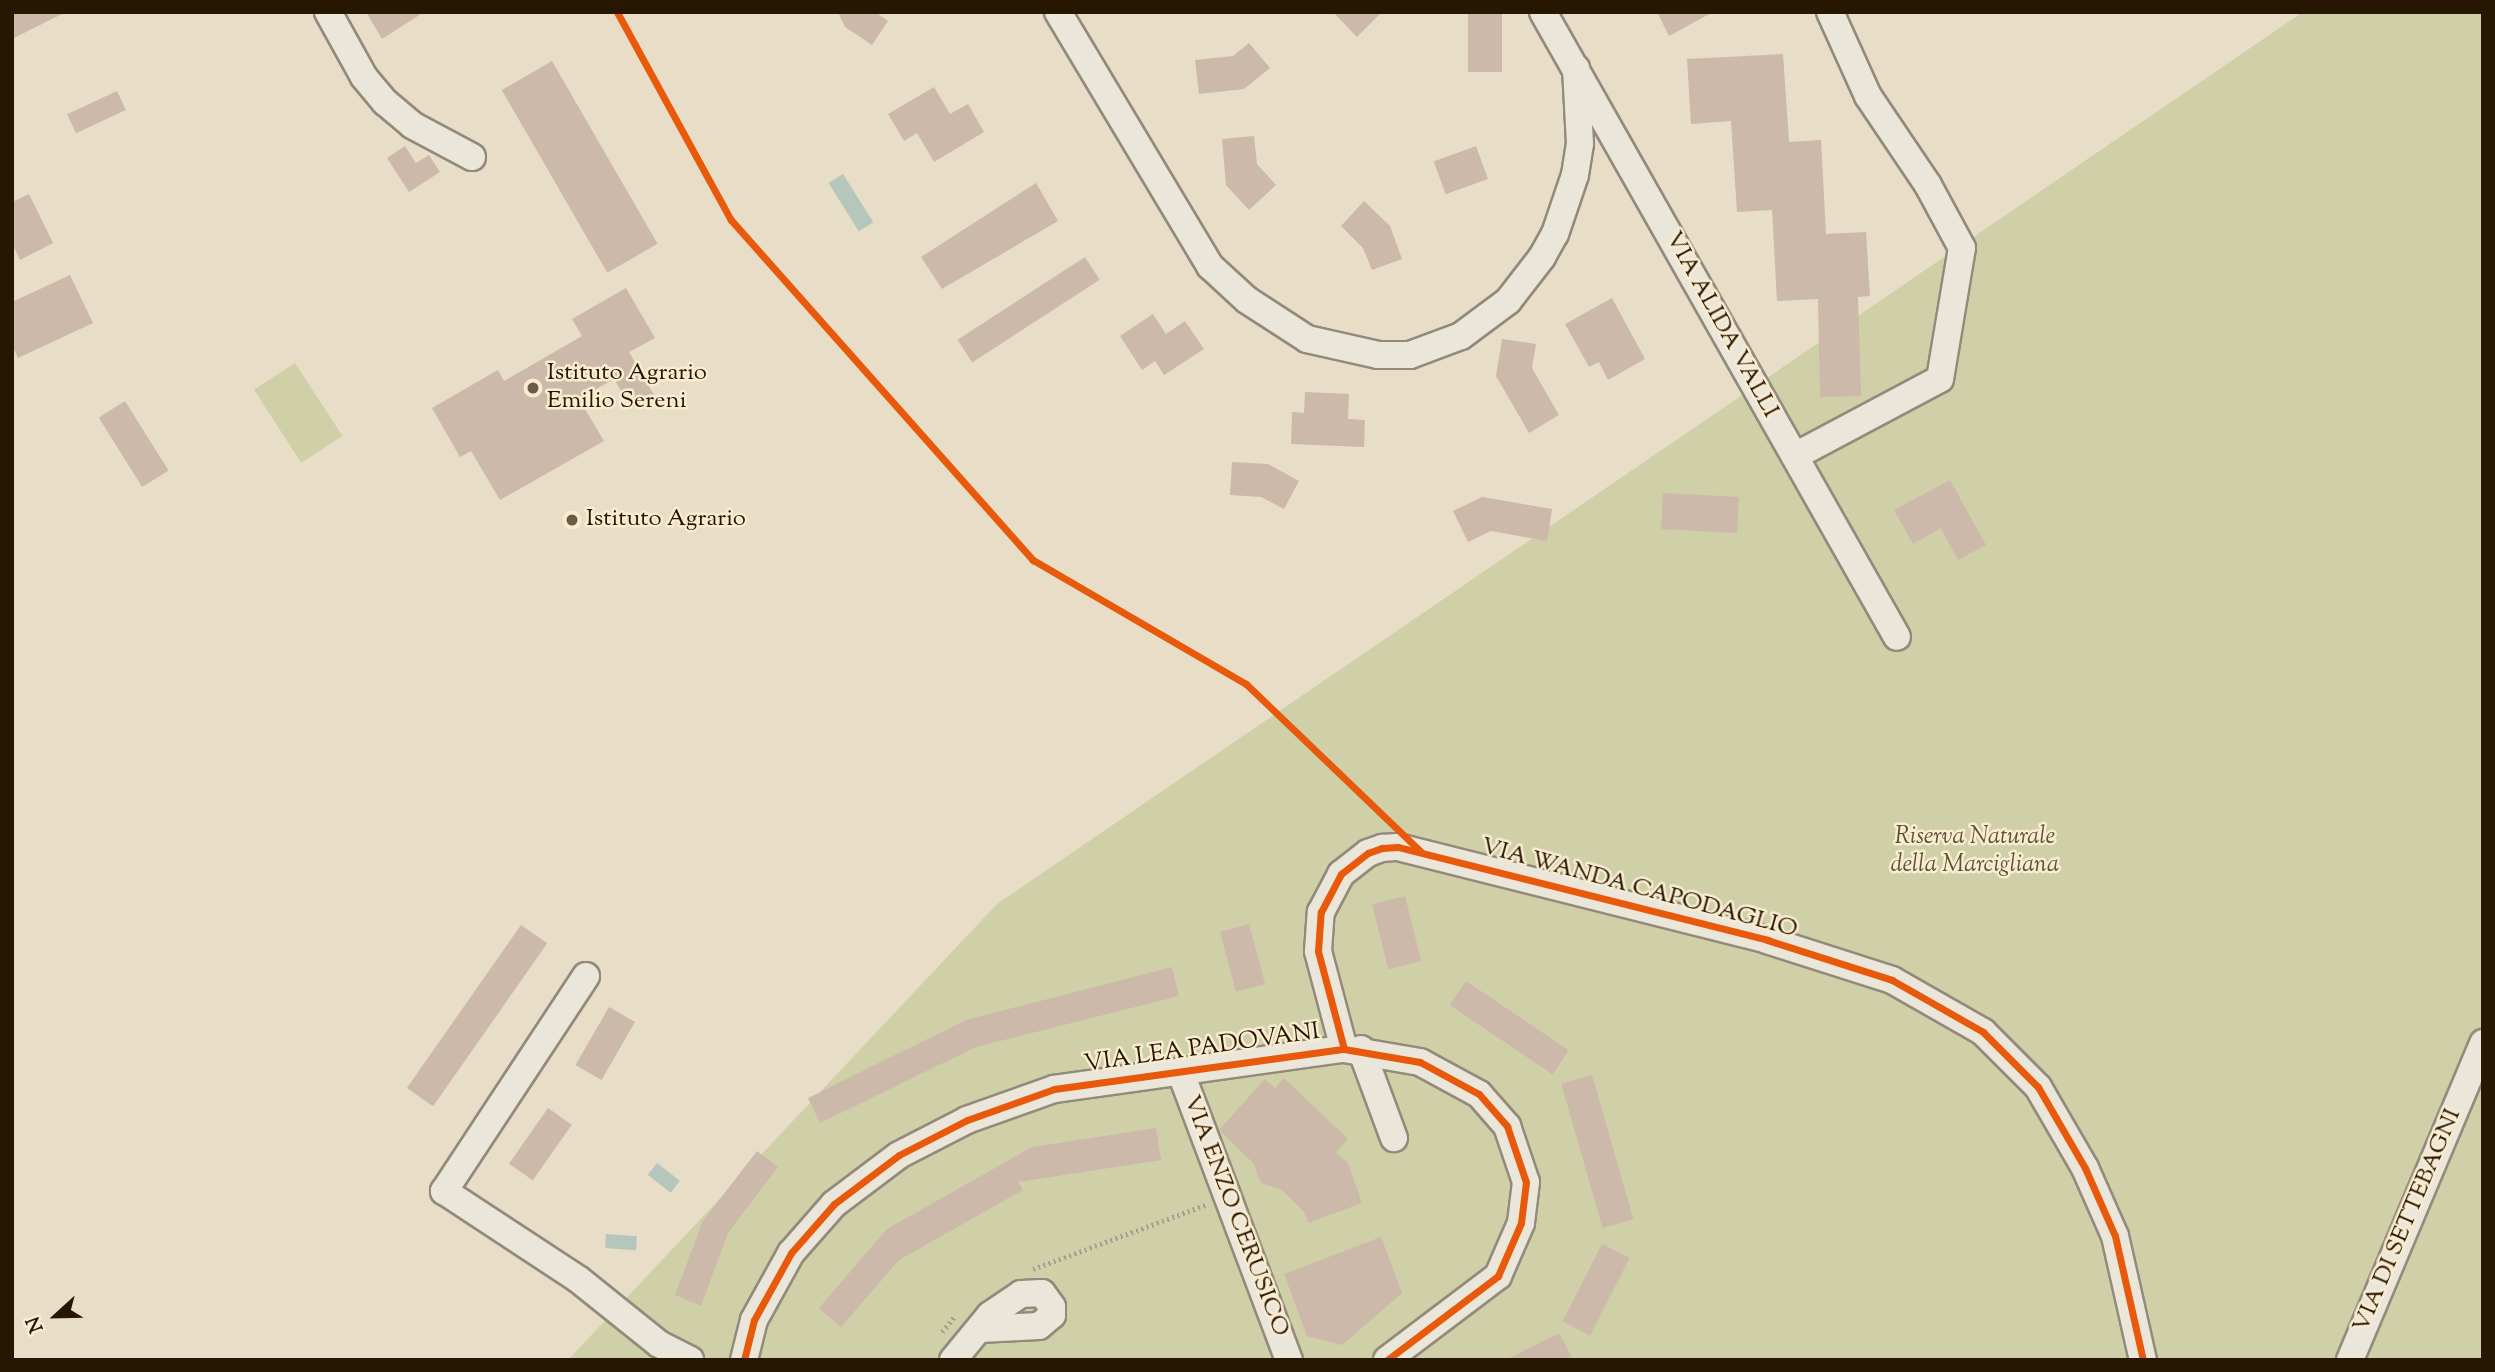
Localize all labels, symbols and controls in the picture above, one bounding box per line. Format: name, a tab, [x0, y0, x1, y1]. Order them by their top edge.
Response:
street label: VIA ALIDA VALLI	[1658, 227, 1784, 423]
place label: Istituto Agrario Emilio Sereni	[547, 360, 707, 416]
marker: Istituto Agrario Emilio Sereni	[525, 380, 541, 396]
place label: Istituto Agrario	[586, 506, 746, 534]
marker: Istituto Agrario	[564, 512, 580, 528]
park label: Riserva Naturale della Marcigliana	[1891, 824, 2059, 880]
street label: VIA WANDA CAPODAGLIO	[1478, 833, 1800, 945]
street label: VIA LEA PADOVANI	[1082, 1018, 1322, 1080]
street label: VIA ENZO CERUSICO	[1176, 1091, 1294, 1341]
street label: VIA DI SETTEBAGNI	[2348, 1105, 2468, 1337]
north arrow	[21, 1281, 91, 1351]
text: N	[21, 1312, 51, 1336]

